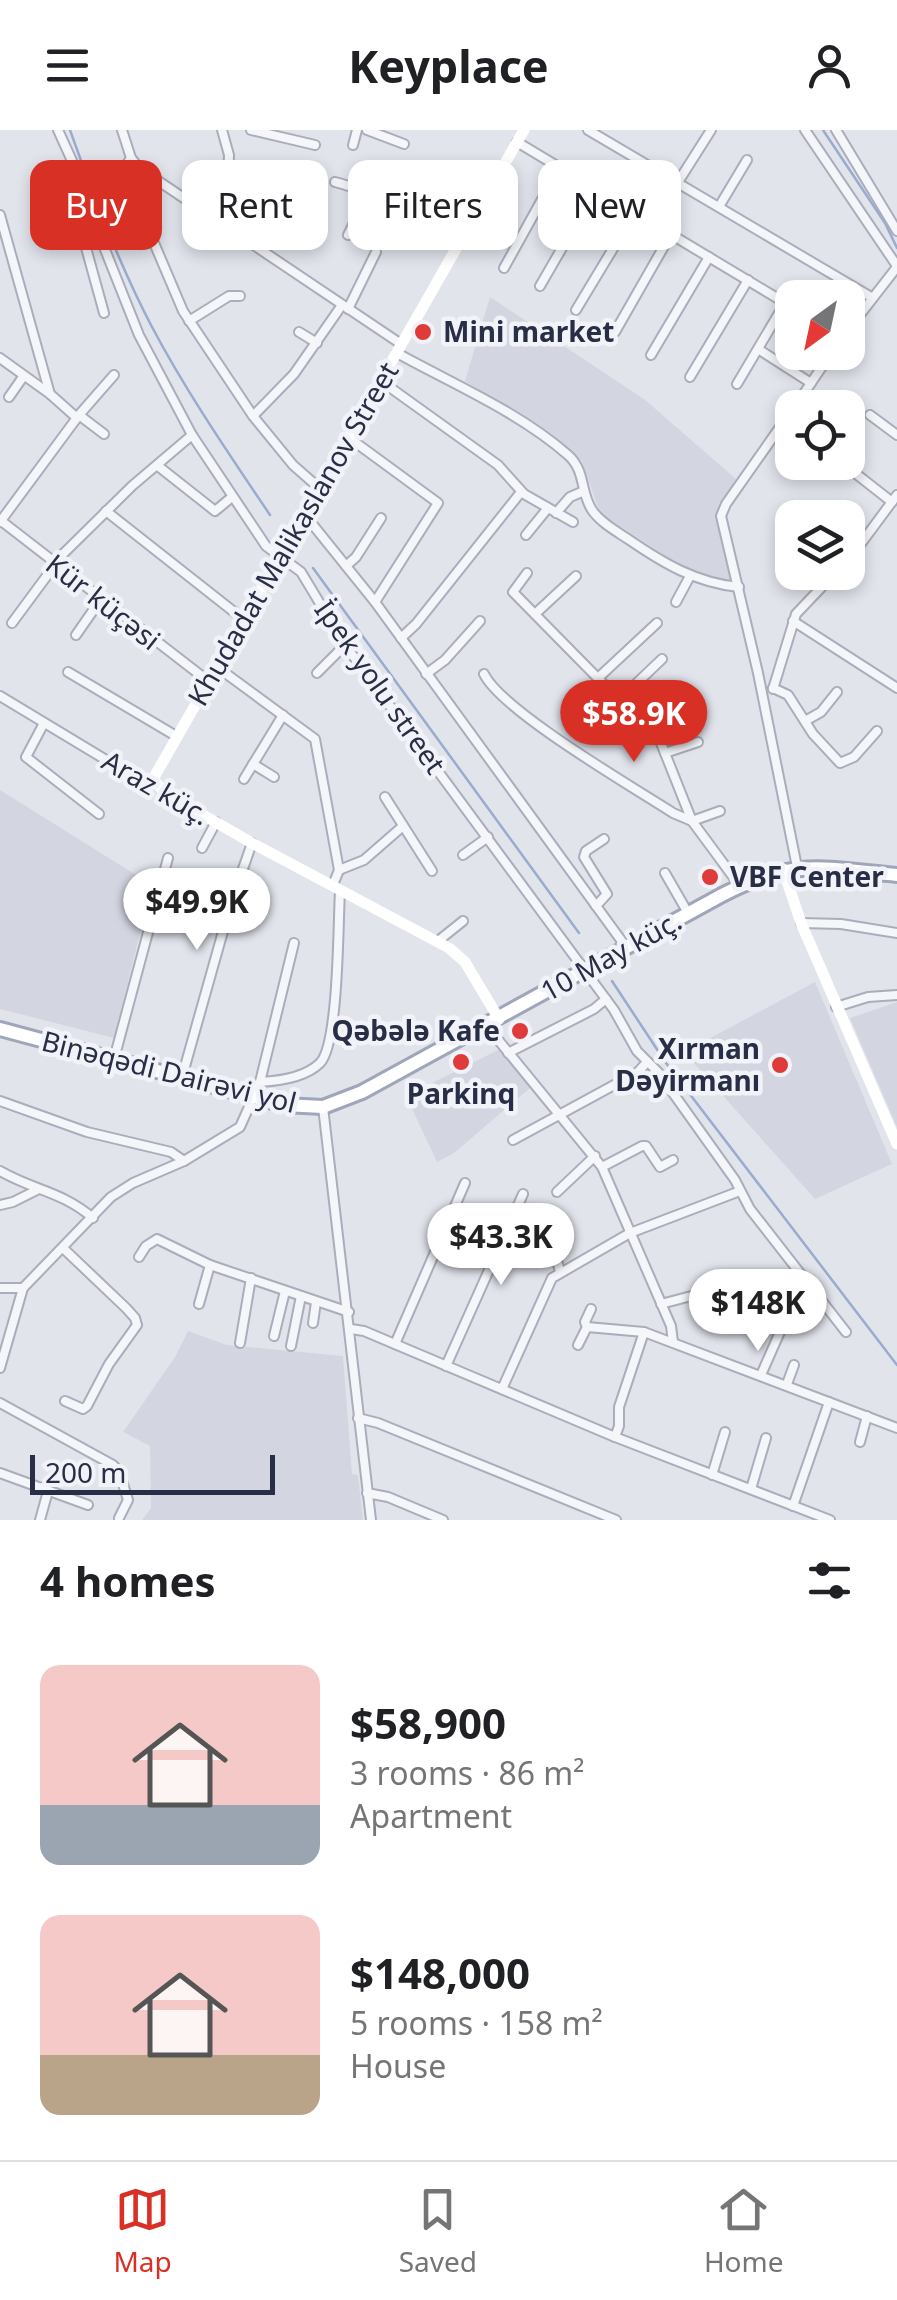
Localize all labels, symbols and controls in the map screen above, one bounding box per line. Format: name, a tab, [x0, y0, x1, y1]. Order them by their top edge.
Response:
text: Keyplace	[348, 35, 549, 96]
icon: menu	[40, 38, 95, 93]
icon: person	[802, 38, 857, 93]
chip: Buy	[30, 160, 162, 250]
chip: Rent	[182, 160, 328, 250]
chip: Filters	[348, 160, 518, 250]
chip: New	[538, 160, 681, 250]
north arrow	[775, 280, 865, 370]
map controls	[775, 280, 865, 590]
place label: Mini market	[443, 312, 614, 350]
marker: Mini market	[412, 321, 434, 343]
street label: Khudadat Malikaslanov Street	[178, 355, 406, 712]
button: locate	[775, 390, 865, 480]
button: layers	[775, 500, 865, 590]
street label: Kür küçəsi	[38, 544, 169, 658]
street label: İpek yolu street	[307, 592, 455, 781]
pin: $58.9K	[553, 680, 715, 765]
text: $58.9K	[582, 691, 686, 734]
street label: Araz küç.	[96, 741, 217, 833]
place label: VBF Center	[730, 857, 884, 895]
marker: VBF Center	[699, 866, 721, 888]
pin: $49.9K	[116, 868, 278, 953]
text: $49.9K	[145, 879, 249, 922]
street label: 10 May küç.	[533, 901, 688, 1009]
place label: Qəbələ Kafe	[331, 1011, 500, 1049]
marker: Qəbələ Kafe	[509, 1020, 531, 1042]
street label: Binəqədi Dairəvi yol	[38, 1021, 301, 1121]
place label: Xırman Dəyirmanı	[615, 1029, 760, 1099]
marker: Parkinq	[450, 1051, 472, 1073]
marker: Xırman Dəyirmanı	[769, 1054, 791, 1076]
place label: Parkinq	[407, 1074, 515, 1112]
pin: $43.3K	[420, 1203, 582, 1288]
text: $43.3K	[449, 1214, 553, 1257]
pin: $148K	[688, 1269, 828, 1354]
text: $148K	[711, 1280, 805, 1323]
scale bar	[30, 1450, 275, 1494]
text: 200 m	[45, 1453, 127, 1491]
text: 4 homes	[40, 1552, 216, 1609]
icon: filters	[802, 1553, 857, 1608]
text: $58,900	[350, 1694, 506, 1751]
icon: home	[120, 1705, 240, 1825]
text: 3 rooms · 86 m²	[350, 1751, 584, 1794]
text: Apartment	[350, 1794, 512, 1837]
text: $148,000	[350, 1944, 530, 2001]
icon: home	[120, 1955, 240, 2075]
text: 5 rooms · 158 m²	[350, 2001, 603, 2044]
text: House	[350, 2044, 446, 2087]
tab: Map	[113, 2182, 172, 2280]
tab: Saved	[399, 2182, 477, 2280]
tab: Home	[704, 2182, 784, 2280]

